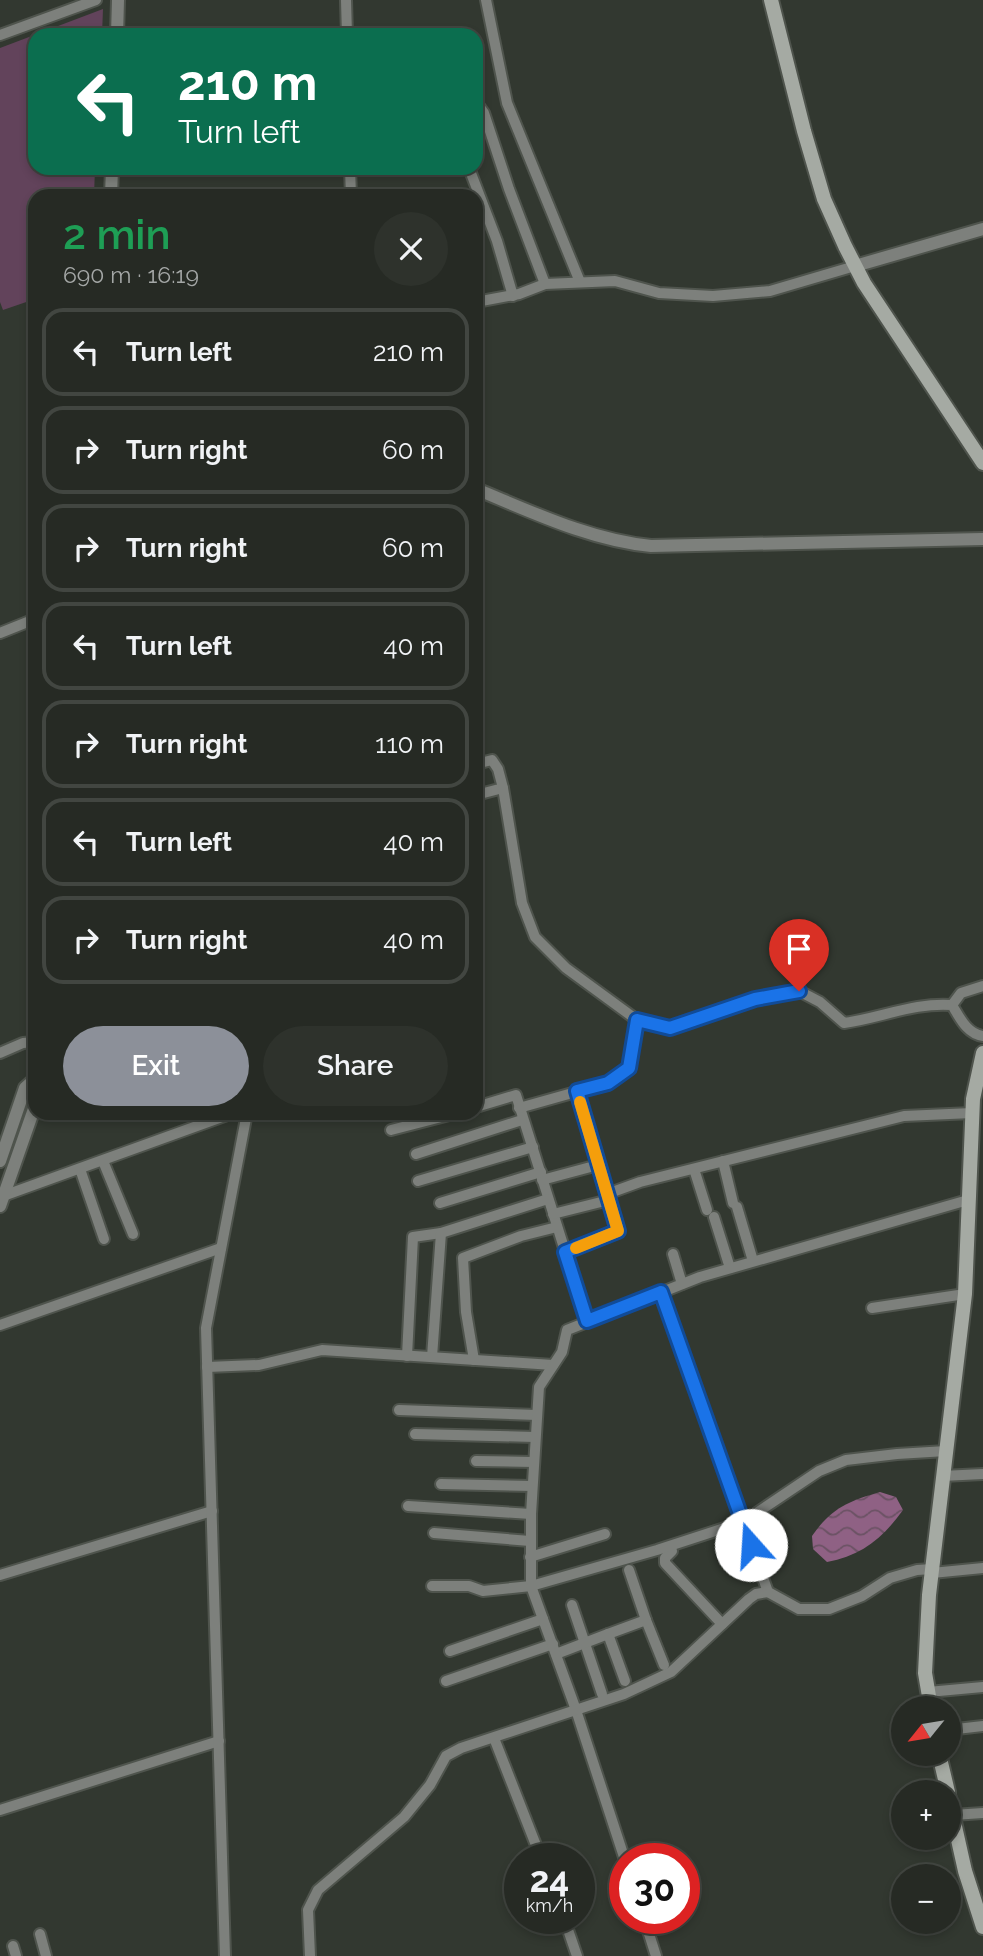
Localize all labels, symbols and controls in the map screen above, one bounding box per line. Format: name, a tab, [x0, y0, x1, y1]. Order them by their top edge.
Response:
text: 210 m	[178, 54, 317, 111]
icon: left	[63, 56, 154, 147]
text: Turn left	[178, 113, 300, 150]
text: 2 min	[63, 210, 171, 259]
button: close	[374, 212, 448, 286]
text: 690 m · 16:19	[63, 261, 199, 288]
icon: left	[67, 333, 105, 371]
text: Turn left	[126, 337, 232, 367]
text: 210 m	[373, 337, 444, 367]
icon: right	[67, 431, 105, 469]
text: Turn right	[126, 435, 247, 465]
text: 60 m	[382, 435, 444, 465]
icon: right	[67, 529, 105, 567]
text: Turn right	[126, 533, 247, 563]
text: 60 m	[382, 533, 444, 563]
icon: left	[67, 627, 105, 665]
text: Turn left	[126, 631, 232, 661]
text: 40 m	[383, 631, 444, 661]
icon: right	[67, 725, 105, 763]
text: Turn right	[126, 729, 247, 759]
text: 110 m	[375, 729, 444, 759]
icon: left	[67, 823, 105, 861]
text: Turn left	[126, 827, 232, 857]
text: 40 m	[383, 827, 444, 857]
pin	[769, 919, 829, 991]
icon: right	[67, 921, 105, 959]
text: Turn right	[126, 925, 247, 955]
text: 40 m	[383, 925, 444, 955]
icon: arrive	[780, 930, 818, 968]
button: Exit	[63, 1026, 249, 1106]
button: Share	[263, 1026, 448, 1106]
position arrow	[714, 1508, 788, 1582]
north arrow	[891, 1696, 961, 1766]
map controls	[891, 1696, 961, 1934]
button: +	[891, 1780, 961, 1850]
speed limit sign: 30	[609, 1843, 700, 1934]
text: 24	[530, 1859, 569, 1900]
button: −	[891, 1864, 961, 1934]
text: km/h	[526, 1895, 573, 1916]

